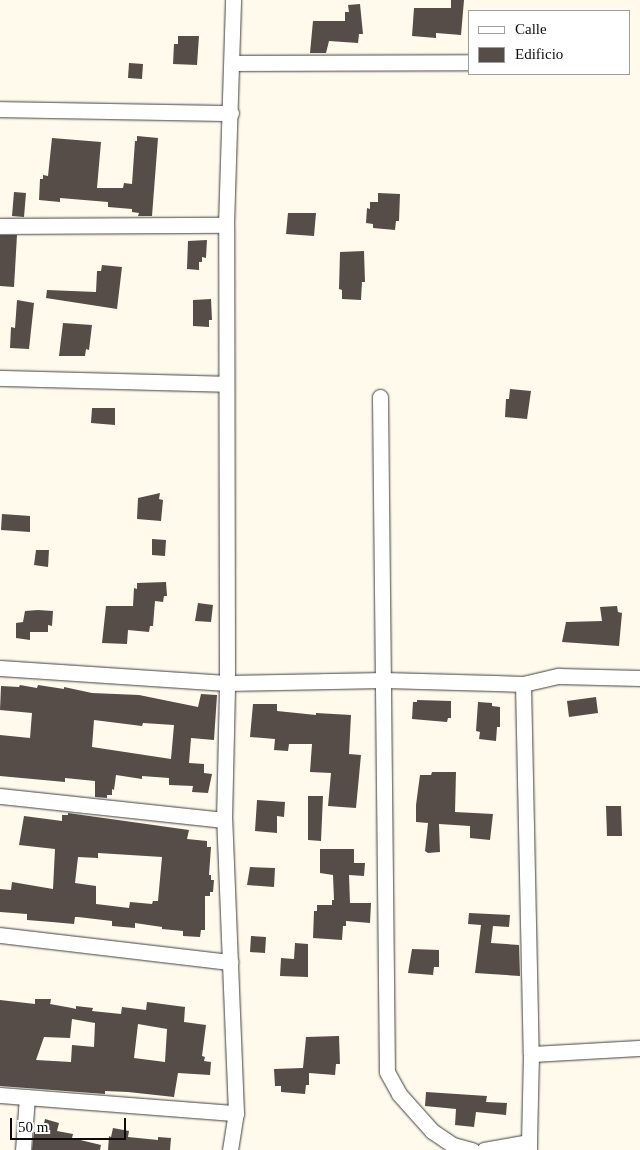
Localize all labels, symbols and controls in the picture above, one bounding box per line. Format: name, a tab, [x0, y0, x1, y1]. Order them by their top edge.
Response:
legend	[468, 10, 630, 75]
text: Calle	[515, 21, 547, 37]
text: Edificio	[515, 46, 563, 62]
scale bar	[12, 1108, 129, 1140]
text: 50 m	[18, 1119, 48, 1135]

